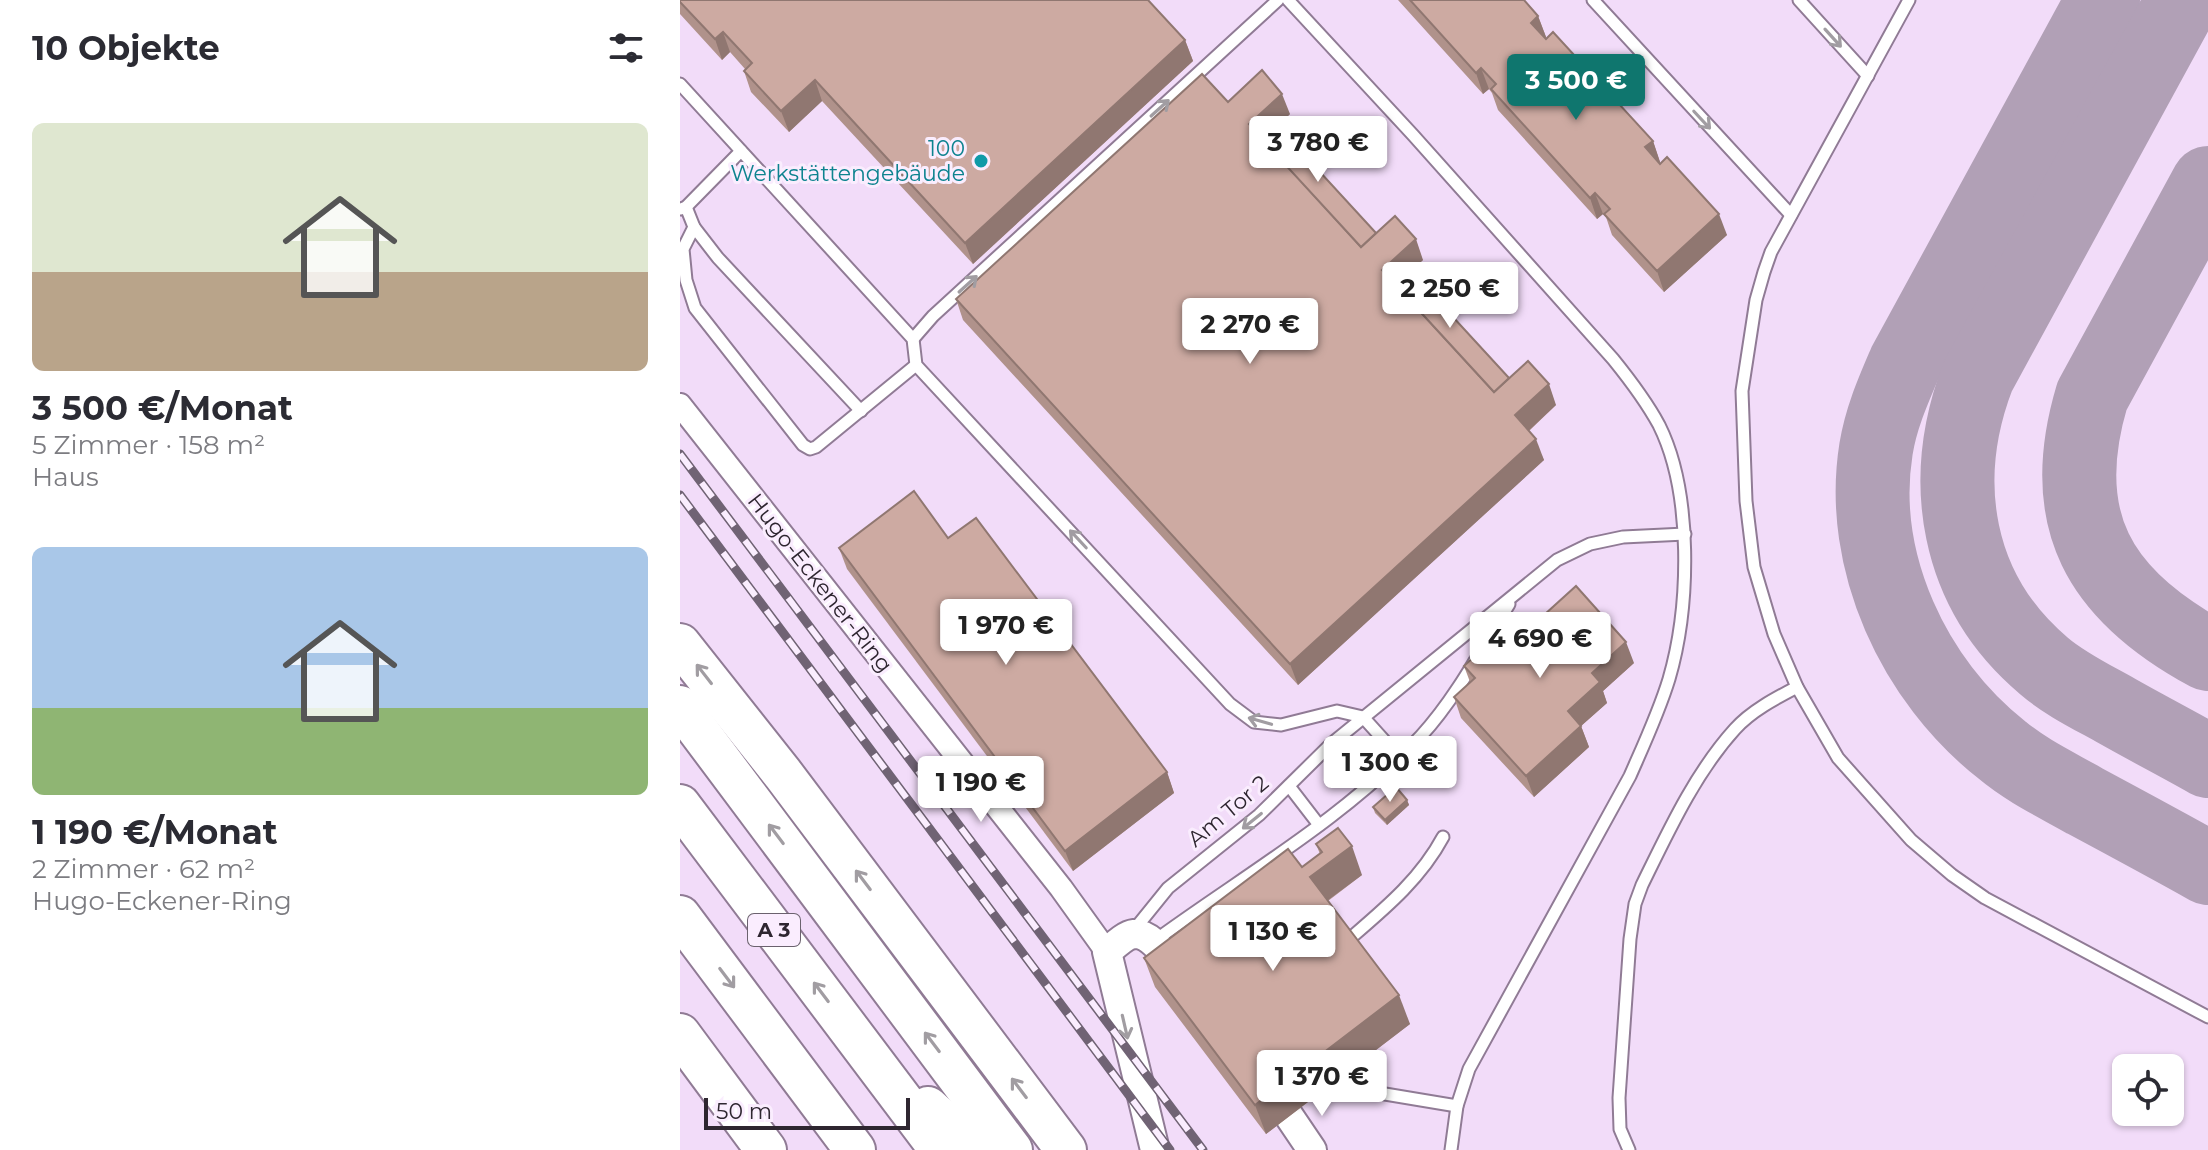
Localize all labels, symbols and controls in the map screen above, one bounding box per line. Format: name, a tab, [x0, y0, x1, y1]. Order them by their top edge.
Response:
icon: filters	[604, 26, 648, 70]
text: 10 Objekte	[32, 27, 220, 69]
one-way arrow	[1824, 28, 1843, 48]
pin: 3 500 €	[1502, 54, 1650, 122]
text: 3 500 €	[1525, 64, 1627, 96]
one-way arrow	[1149, 100, 1169, 118]
one-way arrow	[1692, 110, 1711, 130]
pin: 3 780 €	[1244, 116, 1392, 184]
text: 3 780 €	[1267, 126, 1369, 158]
place label: 100 Werkstättengebäude	[730, 135, 965, 187]
marker: 100 Werkstättengebäude	[972, 152, 990, 170]
icon: home	[268, 175, 412, 319]
pin: 2 250 €	[1376, 262, 1524, 330]
text: 2 250 €	[1400, 272, 1500, 304]
one-way arrow	[958, 274, 978, 293]
pin: 2 270 €	[1176, 298, 1324, 366]
text: 2 270 €	[1200, 308, 1300, 340]
text: 3 500 €/Monat	[32, 387, 293, 429]
text: 5 Zimmer · 158 m²	[32, 429, 265, 461]
text: Haus	[32, 461, 99, 493]
street label: Hugo-Eckener-Ring	[742, 488, 898, 678]
one-way arrow	[1069, 530, 1087, 550]
icon: home	[268, 599, 412, 743]
pin: 1 970 €	[932, 599, 1080, 667]
text: 1 970 €	[958, 609, 1054, 641]
pin: 4 690 €	[1466, 612, 1614, 680]
text: 4 690 €	[1488, 622, 1592, 654]
one-way arrow	[695, 664, 712, 685]
one-way arrow	[1248, 712, 1273, 727]
pin: 1 300 €	[1316, 736, 1464, 804]
text: 1 300 €	[1342, 746, 1438, 778]
pin: 1 190 €	[907, 756, 1055, 824]
text: 1 190 €	[936, 766, 1026, 798]
street label: Am Tor 2	[1182, 769, 1274, 853]
text: 1 190 €/Monat	[32, 811, 278, 853]
one-way arrow	[1242, 812, 1263, 830]
one-way arrow	[768, 824, 785, 845]
text: 2 Zimmer · 62 m²	[32, 853, 255, 885]
one-way arrow	[855, 870, 872, 891]
text: Hugo-Eckener-Ring	[32, 885, 292, 917]
pin: 1 130 €	[1199, 905, 1347, 973]
road number: A 3	[748, 914, 800, 946]
text: 1 130 €	[1228, 915, 1318, 947]
one-way arrow	[718, 967, 735, 989]
one-way arrow	[812, 982, 829, 1003]
one-way arrow	[1118, 1014, 1133, 1040]
one-way arrow	[924, 1032, 940, 1054]
pin: 1 370 €	[1248, 1050, 1396, 1118]
map controls	[2112, 1054, 2184, 1126]
button: locate	[2112, 1054, 2184, 1126]
text: 1 370 €	[1275, 1060, 1369, 1092]
one-way arrow	[1011, 1077, 1028, 1099]
scale bar	[704, 1094, 910, 1130]
text: 50 m	[716, 1098, 772, 1125]

